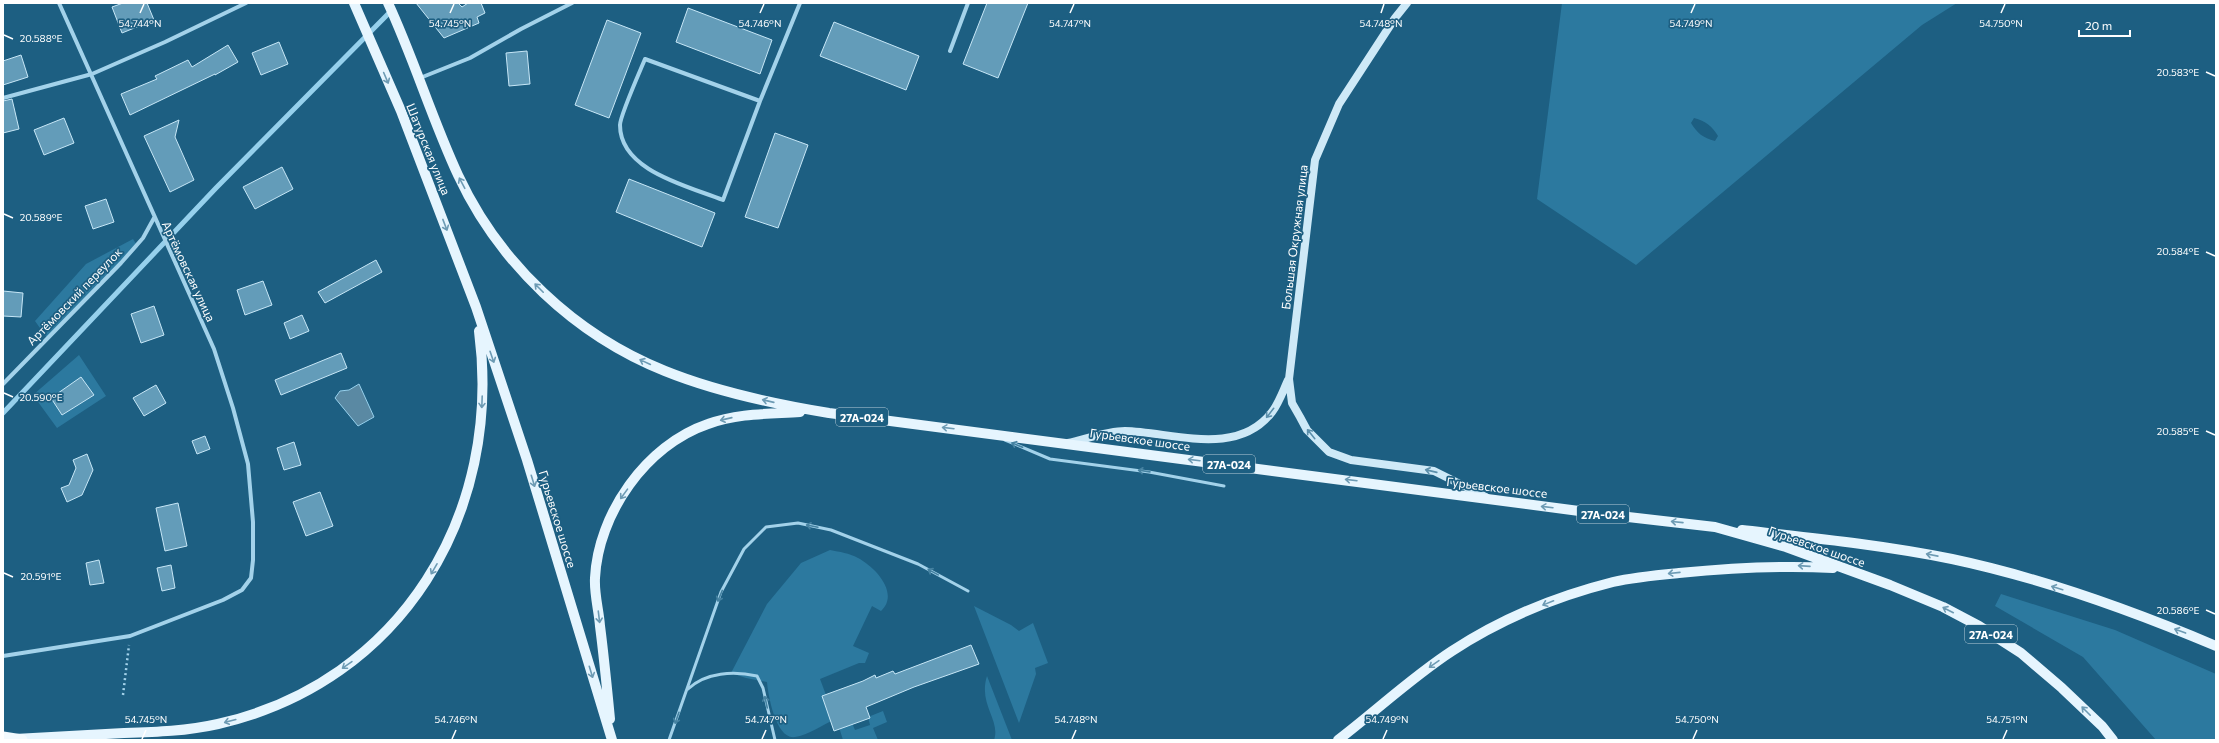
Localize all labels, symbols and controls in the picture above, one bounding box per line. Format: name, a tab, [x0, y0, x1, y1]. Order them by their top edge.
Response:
scale bar	[2079, 12, 2130, 38]
text: 54.744°N	[119, 17, 161, 29]
text: 54.745°N	[429, 17, 471, 29]
text: 54.746°N	[739, 17, 781, 29]
text: 54.747°N	[1049, 17, 1091, 29]
text: 54.748°N	[1360, 17, 1402, 29]
text: 54.749°N	[1670, 17, 1712, 29]
text: 54.750°N	[1979, 17, 2023, 29]
text: 20 m	[2085, 18, 2112, 32]
text: 20.588°E	[20, 32, 62, 44]
text: 20.583°E	[2157, 66, 2199, 78]
one-way arrow	[383, 72, 391, 84]
street label: Шатурская улица	[404, 101, 454, 197]
street label: Большая Окружная улица	[1278, 164, 1310, 310]
one-way arrow	[458, 178, 466, 190]
text: 20.589°E	[20, 211, 62, 223]
one-way arrow	[441, 218, 449, 230]
street label: Артёмовская улица	[160, 219, 218, 323]
street label: Артёмовский переулок	[24, 244, 125, 348]
text: 20.584°E	[2157, 245, 2199, 257]
one-way arrow	[534, 283, 544, 293]
one-way arrow	[489, 351, 497, 363]
one-way arrow	[639, 358, 651, 365]
text: 20.590°E	[19, 391, 63, 403]
one-way arrow	[478, 395, 486, 408]
one-way arrow	[762, 397, 775, 405]
road number: 27А-024	[836, 408, 888, 426]
one-way arrow	[1266, 408, 1275, 419]
one-way arrow	[720, 416, 733, 424]
one-way arrow	[942, 424, 955, 432]
street label: Гурьевское шоссе	[1089, 425, 1191, 453]
text: 20.585°E	[2157, 425, 2199, 437]
one-way arrow	[1306, 429, 1315, 440]
one-way arrow	[1012, 441, 1024, 449]
road number: 27А-024	[1203, 455, 1255, 473]
one-way arrow	[1188, 456, 1201, 464]
one-way arrow	[1425, 466, 1438, 474]
one-way arrow	[1138, 467, 1151, 475]
street label: Гурьевское шоссе	[536, 469, 580, 569]
one-way arrow	[530, 474, 537, 487]
street label: Гурьевское шоссе	[1446, 474, 1548, 500]
one-way arrow	[1345, 477, 1358, 484]
one-way arrow	[620, 488, 628, 499]
one-way arrow	[1541, 503, 1554, 511]
road number: 27А-024	[1577, 505, 1629, 523]
one-way arrow	[1670, 518, 1683, 526]
one-way arrow	[806, 522, 819, 530]
street label: Гурьевское шоссе	[1767, 523, 1867, 569]
one-way arrow	[1925, 551, 1938, 559]
one-way arrow	[429, 563, 437, 575]
one-way arrow	[1798, 563, 1811, 570]
one-way arrow	[928, 568, 940, 575]
text: 20.591°E	[20, 570, 62, 582]
one-way arrow	[1668, 570, 1681, 577]
one-way arrow	[2051, 584, 2064, 591]
one-way arrow	[716, 589, 724, 601]
one-way arrow	[1543, 599, 1555, 607]
text: 20.586°E	[2157, 604, 2199, 616]
one-way arrow	[1943, 606, 1955, 613]
one-way arrow	[595, 610, 603, 623]
road number: 27А-024	[1965, 625, 2017, 643]
one-way arrow	[2174, 627, 2186, 635]
one-way arrow	[1429, 660, 1440, 668]
one-way arrow	[342, 661, 353, 669]
one-way arrow	[588, 665, 595, 678]
one-way arrow	[762, 696, 770, 709]
one-way arrow	[2081, 706, 2091, 716]
one-way arrow	[673, 711, 680, 724]
text: 54.745°N	[125, 713, 167, 725]
text: 54.746°N	[435, 713, 477, 725]
text: 54.747°N	[745, 713, 787, 725]
text: 54.748°N	[1055, 713, 1097, 725]
text: 54.749°N	[1366, 713, 1408, 725]
text: 54.750°N	[1675, 713, 1719, 725]
text: 54.751°N	[1986, 713, 2028, 725]
one-way arrow	[224, 718, 237, 725]

